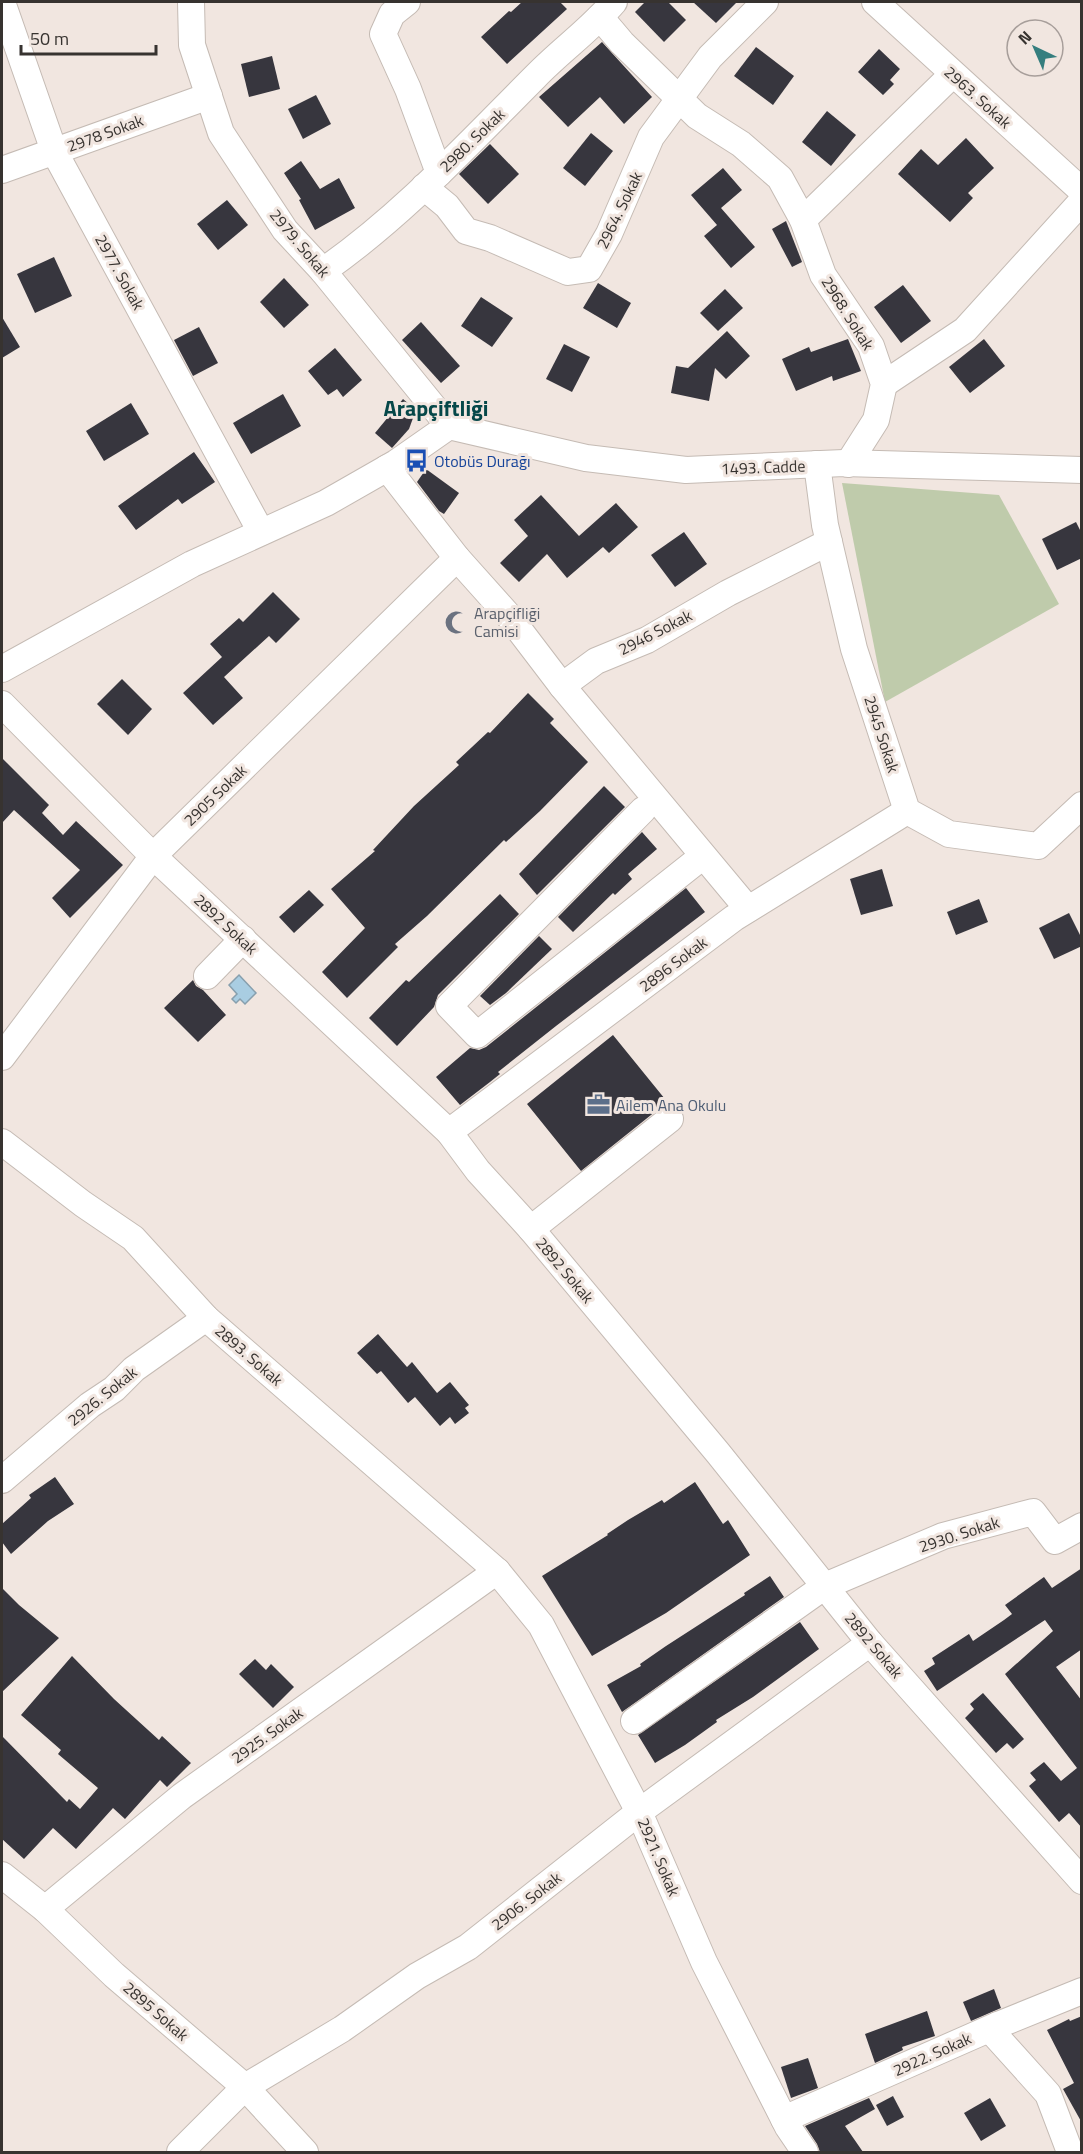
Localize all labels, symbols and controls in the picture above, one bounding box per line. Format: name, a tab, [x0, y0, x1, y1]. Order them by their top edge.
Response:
scale bar	[21, 18, 156, 56]
north arrow	[1005, 18, 1065, 78]
text: 50 m	[30, 25, 69, 52]
text: N	[1012, 25, 1037, 50]
street label: 2963. Sokak	[939, 60, 1017, 134]
street label: 2980. Sokak	[434, 102, 511, 178]
street label: 2978 Sokak	[63, 108, 147, 158]
street label: 2964. Sokak	[590, 167, 648, 253]
street label: 2979. Sokak	[264, 203, 336, 283]
street label: 2977. Sokak	[89, 230, 151, 315]
street label: 2968. Sokak	[816, 271, 880, 355]
district label: Arapçiftliği	[383, 391, 489, 425]
bus stop icon: Otobüs Durağı	[403, 448, 429, 474]
place label: Otobüs Durağı	[434, 449, 531, 473]
street label: 1493. Cadde	[720, 454, 806, 480]
place label: Arapçifliği Camisi	[474, 601, 540, 643]
street label: 2946 Sokak	[614, 603, 696, 661]
mosque icon: Arapçifliği Camisi	[443, 609, 469, 635]
street label: 2945 Sokak	[858, 692, 906, 776]
street label: 2905 Sokak	[178, 758, 252, 831]
street label: 2892 Sokak	[189, 888, 264, 960]
street label: 2896 Sokak	[634, 930, 712, 998]
office icon: Ailem Ana Okulu	[585, 1092, 611, 1118]
place label: Ailem Ana Okulu	[616, 1093, 726, 1117]
street label: 2892 Sokak	[530, 1232, 600, 1309]
street label: 2893. Sokak	[210, 1319, 289, 1392]
street label: 2926. Sokak	[62, 1360, 142, 1432]
street label: 2930. Sokak	[916, 1510, 1003, 1558]
street label: 2892 Sokak	[839, 1607, 909, 1684]
street label: 2925. Sokak	[226, 1701, 308, 1769]
street label: 2921. Sokak	[632, 1814, 686, 1900]
street label: 2906. Sokak	[486, 1866, 566, 1936]
street label: 2895 Sokak	[118, 1976, 194, 2046]
street label: 2922. Sokak	[889, 2026, 975, 2082]

